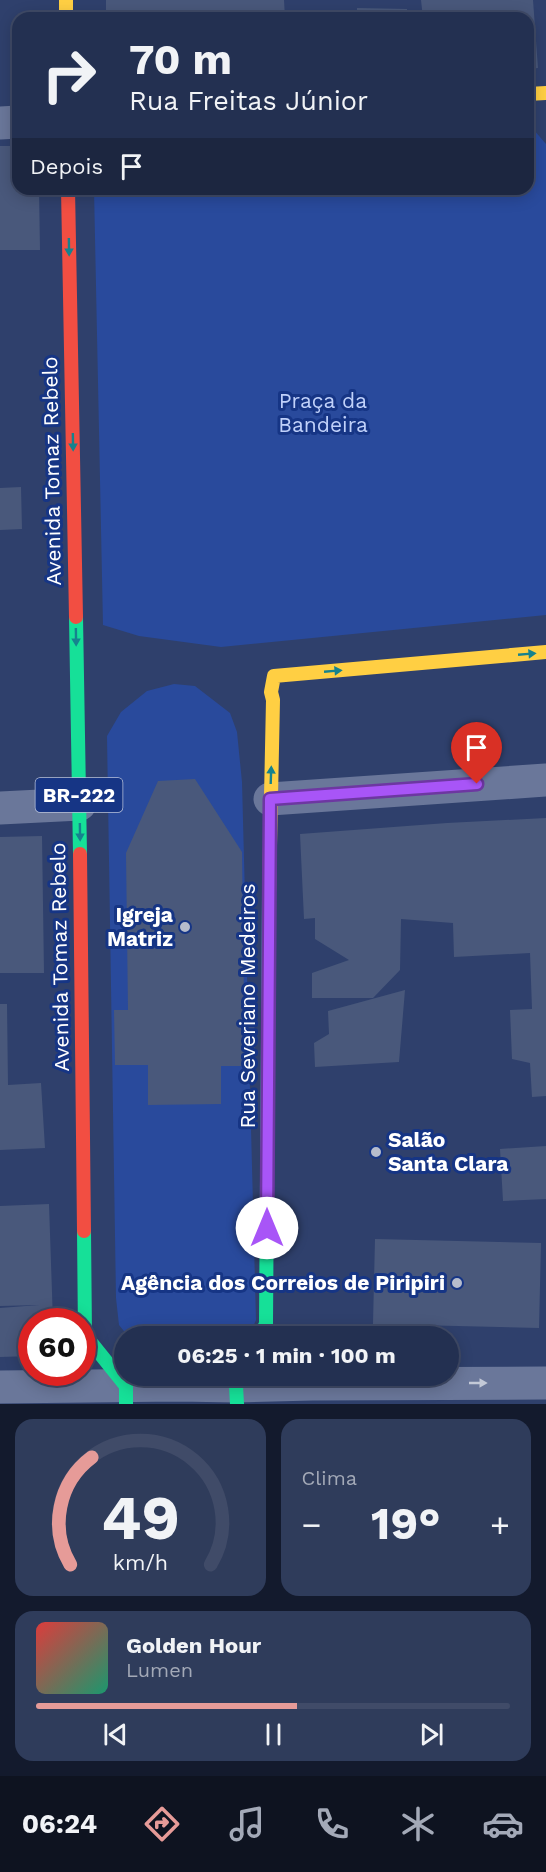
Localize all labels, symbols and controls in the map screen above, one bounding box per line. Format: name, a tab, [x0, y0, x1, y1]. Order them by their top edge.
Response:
text: 70 m	[129, 35, 232, 84]
icon: right	[30, 36, 108, 114]
text: Rua Freitas Júnior	[129, 85, 368, 117]
icon: arrive	[115, 150, 148, 183]
text: Depois	[30, 154, 103, 179]
one-way arrow	[64, 238, 74, 257]
street label: Avenida Tomaz Rebelo	[37, 356, 66, 586]
park label: Praça da Bandeira	[278, 388, 368, 437]
one-way arrow	[68, 433, 78, 452]
one-way arrow	[72, 628, 81, 647]
one-way arrow	[518, 649, 537, 659]
one-way arrow	[323, 666, 342, 676]
pin	[451, 722, 502, 784]
icon: arrive	[460, 731, 493, 764]
one-way arrow	[266, 766, 276, 785]
road number: BR-222	[36, 778, 122, 812]
one-way arrow	[75, 823, 85, 842]
street label: Avenida Tomaz Rebelo	[45, 842, 74, 1072]
street label: Rua Severiano Medeiros	[235, 883, 260, 1129]
place label: Igreja Matriz	[107, 902, 174, 951]
marker: Igreja Matriz	[178, 920, 192, 934]
place label: Salão Santa Clara	[388, 1127, 509, 1176]
marker: Salão Santa Clara	[369, 1145, 383, 1159]
position arrow	[235, 1196, 299, 1260]
place label: Agência dos Correios de Piripiri	[121, 1270, 445, 1295]
marker: Agência dos Correios de Piripiri	[450, 1276, 464, 1290]
speed limit sign: 60	[18, 1308, 96, 1386]
text: 06:25 · 1 min · 100 m	[177, 1343, 396, 1368]
one-way arrow	[469, 1378, 488, 1388]
text: Clima	[302, 1466, 357, 1490]
text: 49	[101, 1481, 180, 1554]
text: 19°	[371, 1497, 440, 1550]
text: −	[302, 1505, 321, 1544]
text: +	[490, 1505, 510, 1544]
text: km/h	[113, 1550, 168, 1575]
text: Golden Hour	[126, 1633, 261, 1658]
text: Lumen	[126, 1658, 193, 1682]
icon: previous	[99, 1718, 132, 1751]
icon: pause	[257, 1718, 290, 1751]
icon: next	[415, 1718, 448, 1751]
icon: directions	[141, 1803, 183, 1845]
icon: music	[226, 1803, 268, 1845]
icon: phone	[311, 1803, 353, 1845]
icon: climate	[397, 1803, 439, 1845]
icon: car	[482, 1803, 524, 1845]
text: 06:24	[22, 1808, 97, 1840]

